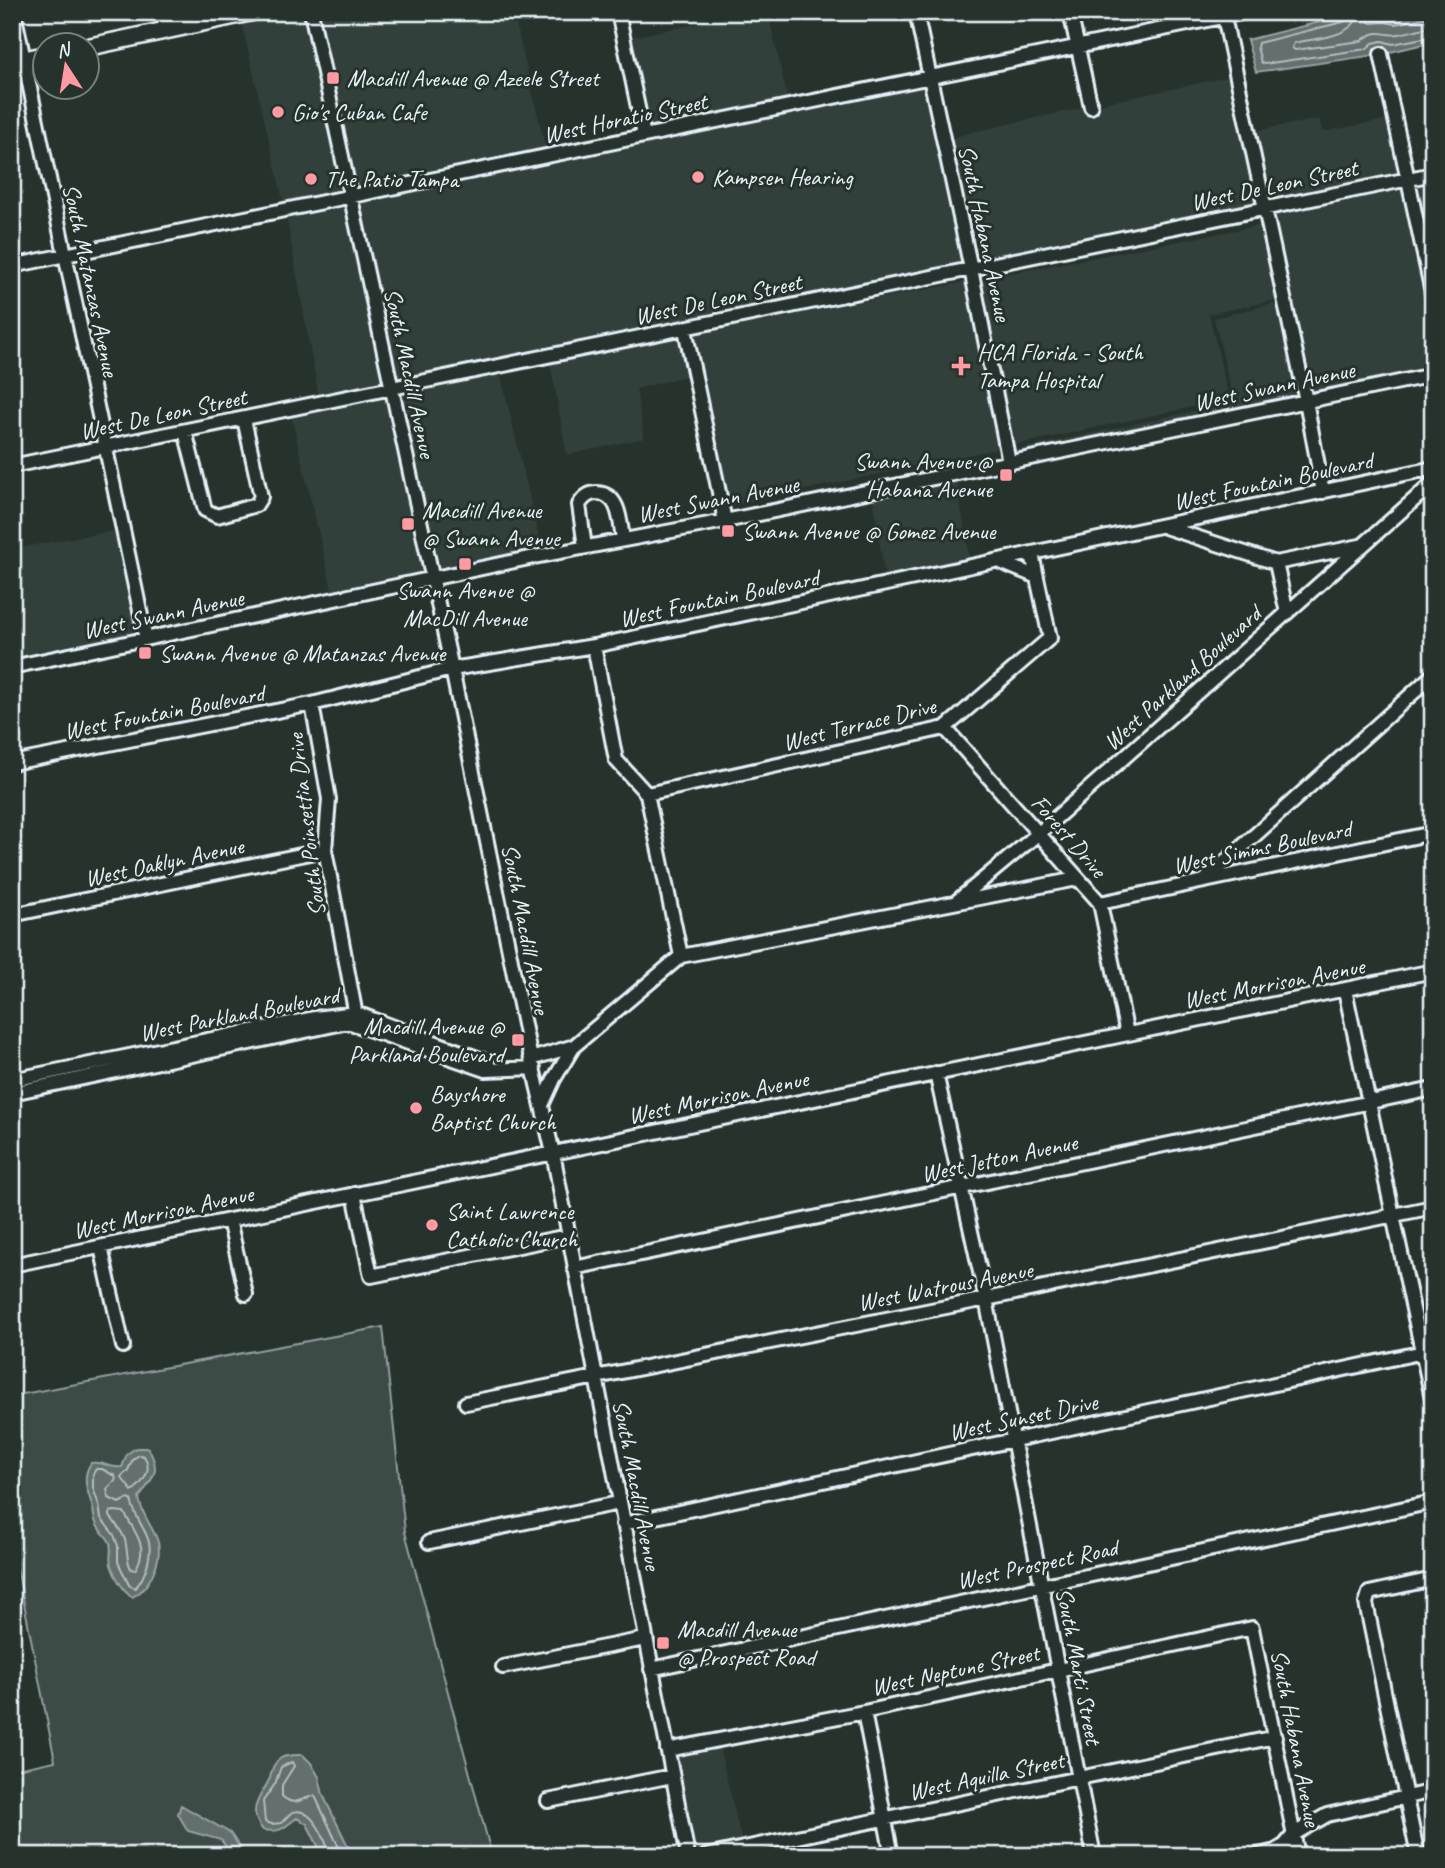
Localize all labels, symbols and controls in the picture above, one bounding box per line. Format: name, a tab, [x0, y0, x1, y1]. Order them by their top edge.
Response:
north arrow	[32, 32, 102, 102]
text: N	[54, 37, 74, 63]
place label: Macdill Avenue @ Azeele Street	[347, 63, 601, 93]
marker: Macdill Avenue @ Azeele Street	[325, 70, 341, 86]
street label: West Horatio Street	[541, 86, 711, 150]
place label: Gio's Cuban Cafe	[292, 97, 429, 127]
marker: Gio's Cuban Cafe	[270, 104, 286, 120]
street label: South Habana Avenue	[952, 142, 1019, 326]
street label: West De Leon Street	[1188, 152, 1362, 217]
place label: Kampsen Hearing	[712, 162, 854, 192]
place label: The Patio Tampa	[325, 164, 460, 194]
marker: Kampsen Hearing	[690, 169, 706, 185]
marker: The Patio Tampa	[303, 171, 319, 187]
street label: South Matanzas Avenue	[56, 181, 127, 381]
street label: West De Leon Street	[632, 266, 806, 331]
street label: South Macdill Avenue	[377, 286, 443, 463]
place label: HCA Florida - South Tampa Hospital	[977, 337, 1144, 395]
street label: West Swann Avenue	[1191, 354, 1359, 418]
marker: HCA Florida - South Tampa Hospital	[951, 356, 971, 376]
street label: West De Leon Street	[77, 381, 251, 446]
street label: West Fountain Boulevard	[1171, 444, 1379, 517]
place label: Swann Avenue @ Habana Avenue	[854, 446, 994, 504]
marker: Swann Avenue @ Habana Avenue	[998, 467, 1014, 483]
street label: West Swann Avenue	[635, 468, 803, 529]
place label: Macdill Avenue @ Swann Avenue	[422, 495, 562, 553]
marker: Macdill Avenue @ Swann Avenue	[400, 516, 416, 532]
place label: Swann Avenue @ Gomez Avenue	[742, 516, 997, 546]
marker: Swann Avenue @ Gomez Avenue	[720, 523, 736, 539]
marker: Swann Avenue @ MacDill Avenue	[457, 556, 473, 572]
street label: West Fountain Boulevard	[617, 561, 825, 634]
place label: Swann Avenue @ MacDill Avenue	[396, 575, 535, 633]
street label: West Swann Avenue	[80, 582, 248, 646]
street label: West Parkland Boulevard	[1097, 597, 1270, 757]
place label: Swann Avenue @ Matanzas Avenue	[159, 638, 447, 668]
marker: Swann Avenue @ Matanzas Avenue	[137, 645, 153, 661]
street label: West Fountain Boulevard	[61, 677, 270, 746]
street label: West Terrace Drive	[779, 690, 941, 757]
street label: South Poinsettia Drive	[280, 730, 332, 918]
street label: Forest Drive	[1025, 788, 1115, 885]
street label: West Simms Boulevard	[1170, 813, 1357, 881]
street label: West Oaklyn Avenue	[82, 830, 248, 893]
street label: South Macdill Avenue	[495, 841, 558, 1019]
street label: West Morrison Avenue	[1181, 950, 1369, 1015]
street label: West Parkland Boulevard	[137, 979, 345, 1048]
place label: Macdill Avenue @ Parkland Boulevard	[349, 1011, 508, 1069]
marker: Macdill Avenue @ Parkland Boulevard	[510, 1032, 526, 1048]
street label: West Morrison Avenue	[625, 1063, 813, 1131]
place label: Bayshore Baptist Church	[430, 1079, 557, 1137]
marker: Bayshore Baptist Church	[408, 1100, 424, 1116]
street label: West Jetton Avenue	[918, 1126, 1082, 1189]
street label: West Morrison Avenue	[70, 1178, 258, 1246]
place label: Saint Lawrence Catholic Church	[446, 1196, 578, 1254]
marker: Saint Lawrence Catholic Church	[424, 1217, 440, 1233]
street label: West Watrous Avenue	[855, 1254, 1037, 1318]
street label: West Sunset Drive	[946, 1386, 1102, 1447]
street label: South Macdill Avenue	[606, 1397, 669, 1575]
street label: West Prospect Road	[954, 1532, 1124, 1596]
street label: South Marti Street	[1049, 1585, 1109, 1749]
place label: Macdill Avenue @ Prospect Road	[677, 1614, 818, 1672]
marker: Macdill Avenue @ Prospect Road	[655, 1635, 671, 1651]
street label: West Neptune Street	[868, 1637, 1044, 1702]
street label: South Habana Avenue	[1264, 1647, 1328, 1831]
street label: West Aquilla Street	[906, 1744, 1068, 1807]

